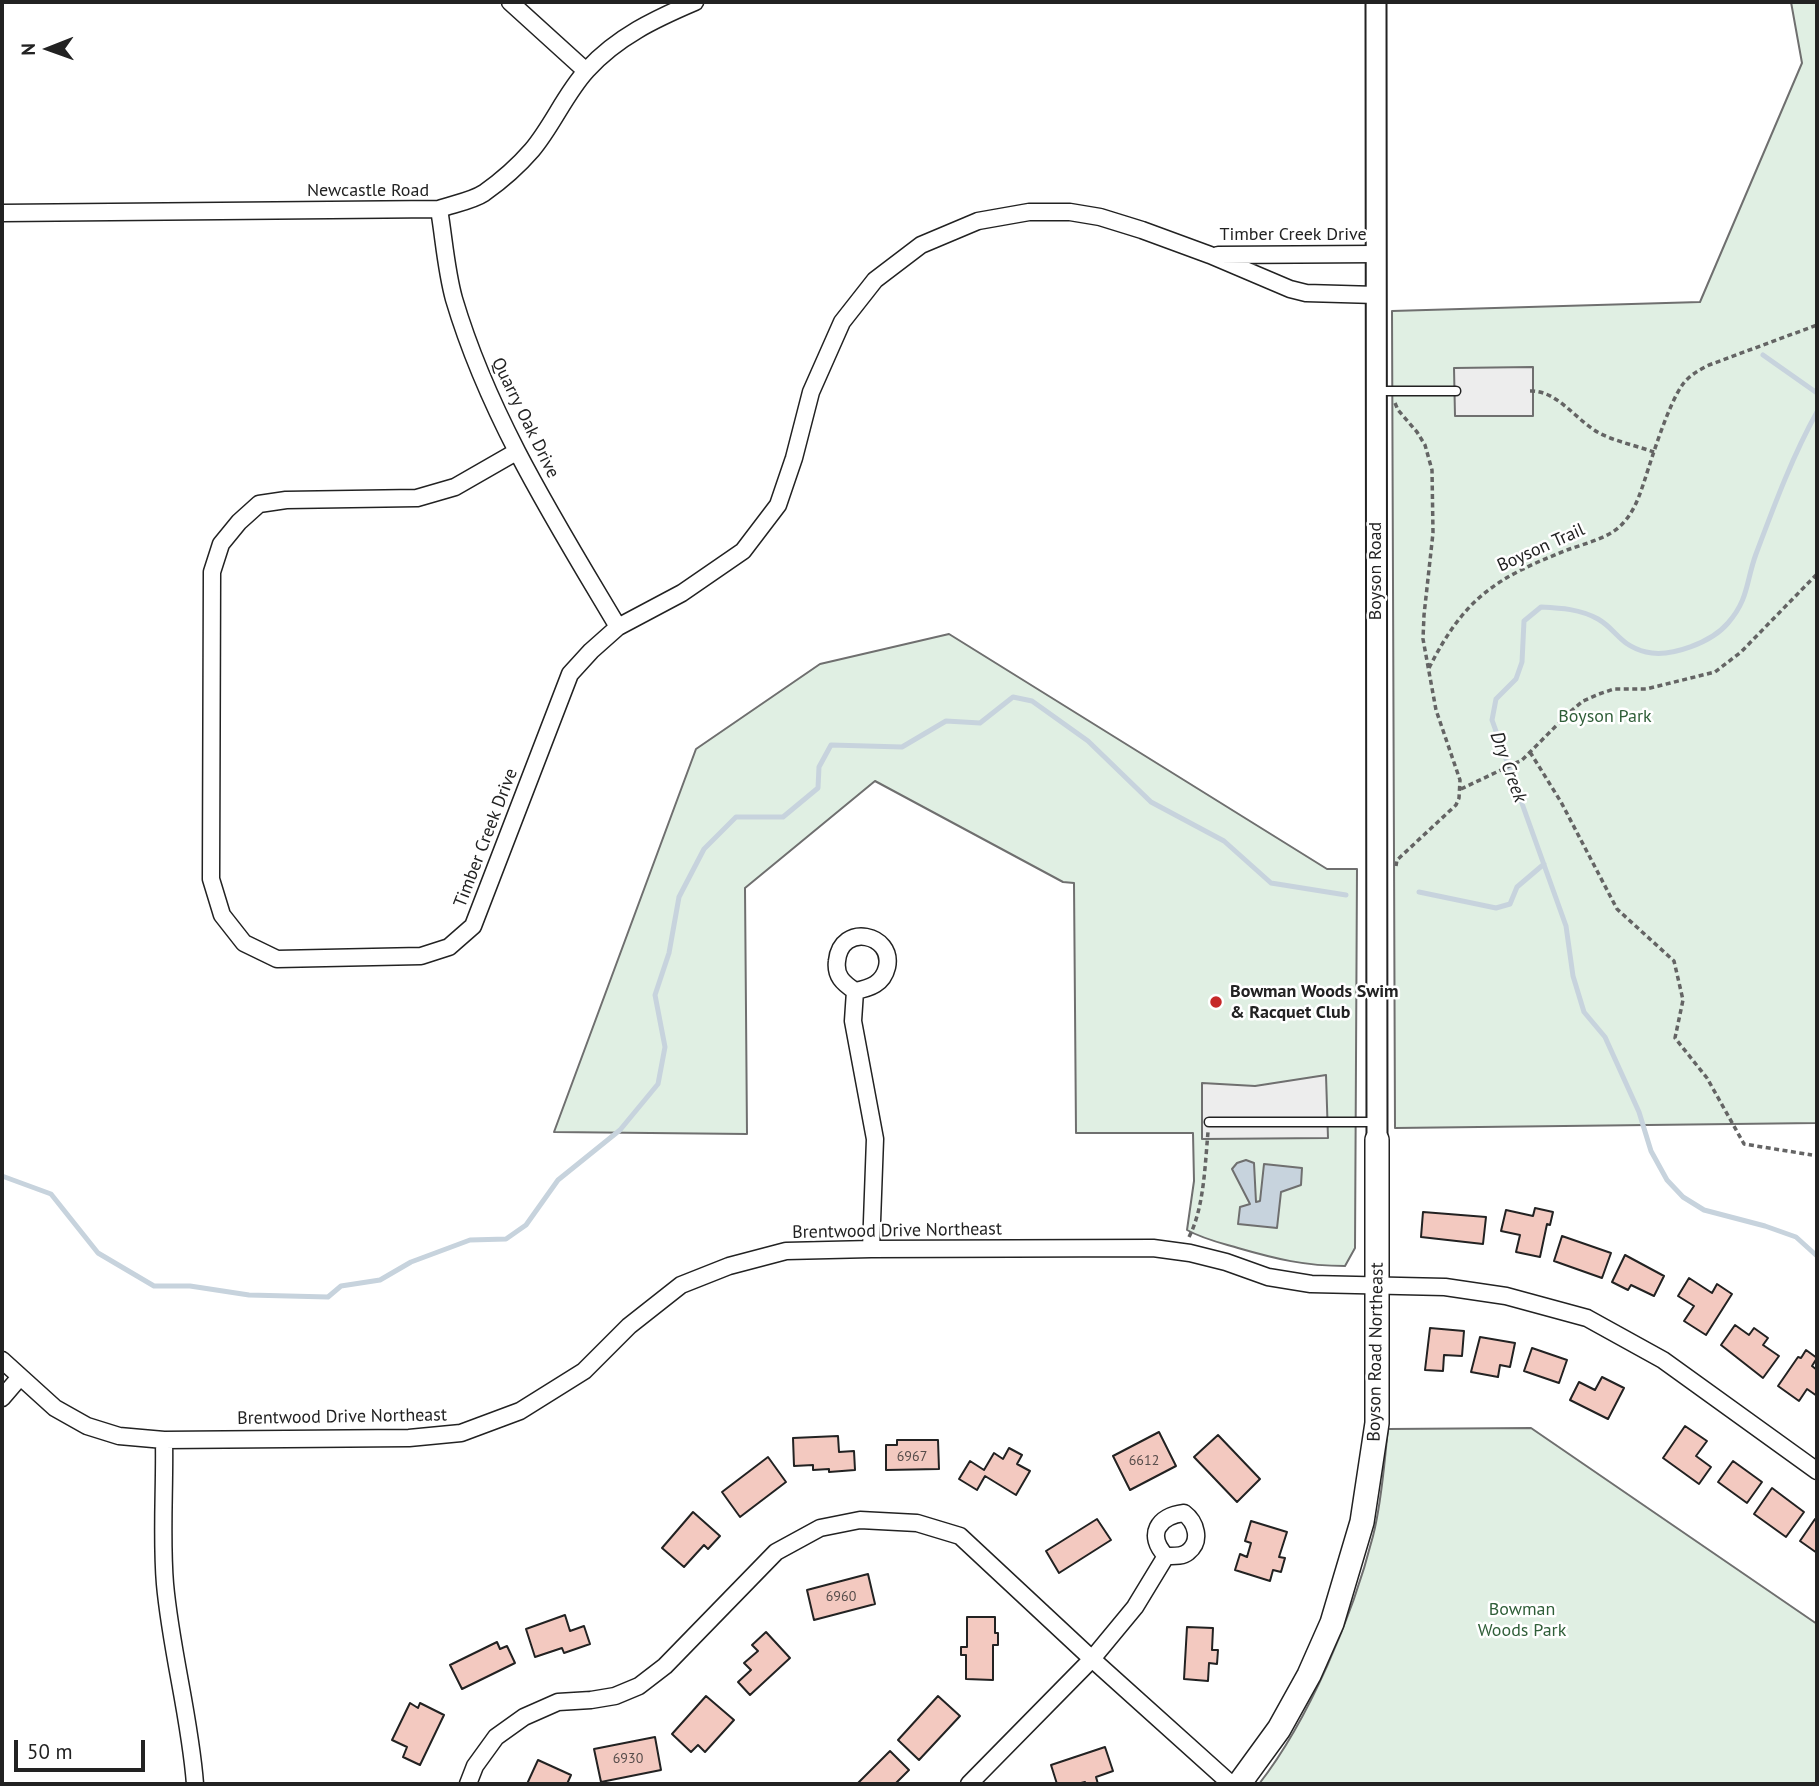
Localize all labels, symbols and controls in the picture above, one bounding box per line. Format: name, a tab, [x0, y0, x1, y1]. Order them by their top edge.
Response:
north arrow	[14, 14, 84, 84]
text: N	[16, 43, 40, 56]
street label: Newcastle Road	[307, 180, 429, 202]
street label: Timber Creek Drive	[1219, 224, 1367, 246]
street label: Quarry Oak Drive	[486, 354, 564, 482]
street label: Boyson Trail	[1494, 519, 1588, 577]
street label: Boyson Road	[1365, 522, 1387, 620]
park label: Boyson Park	[1558, 706, 1652, 728]
water label: Dry Creek	[1485, 729, 1531, 805]
street label: Timber Creek Drive	[450, 765, 522, 911]
place label: Bowman Woods Swim & Racquet Club	[1230, 981, 1398, 1024]
marker: Bowman Woods Swim & Racquet Club	[1208, 994, 1224, 1010]
street label: Brentwood Drive Northeast	[792, 1218, 1002, 1244]
street label: Boyson Road Northeast	[1364, 1262, 1388, 1442]
street label: Brentwood Drive Northeast	[237, 1404, 447, 1430]
house number: 6967	[897, 1449, 927, 1465]
house number: 6612	[1129, 1453, 1159, 1469]
house number: 6960	[826, 1589, 856, 1605]
park label: Bowman Woods Park	[1478, 1599, 1566, 1642]
scale bar	[18, 1726, 149, 1770]
text: 50 m	[27, 1738, 73, 1765]
house number: 6930	[613, 1751, 643, 1767]

